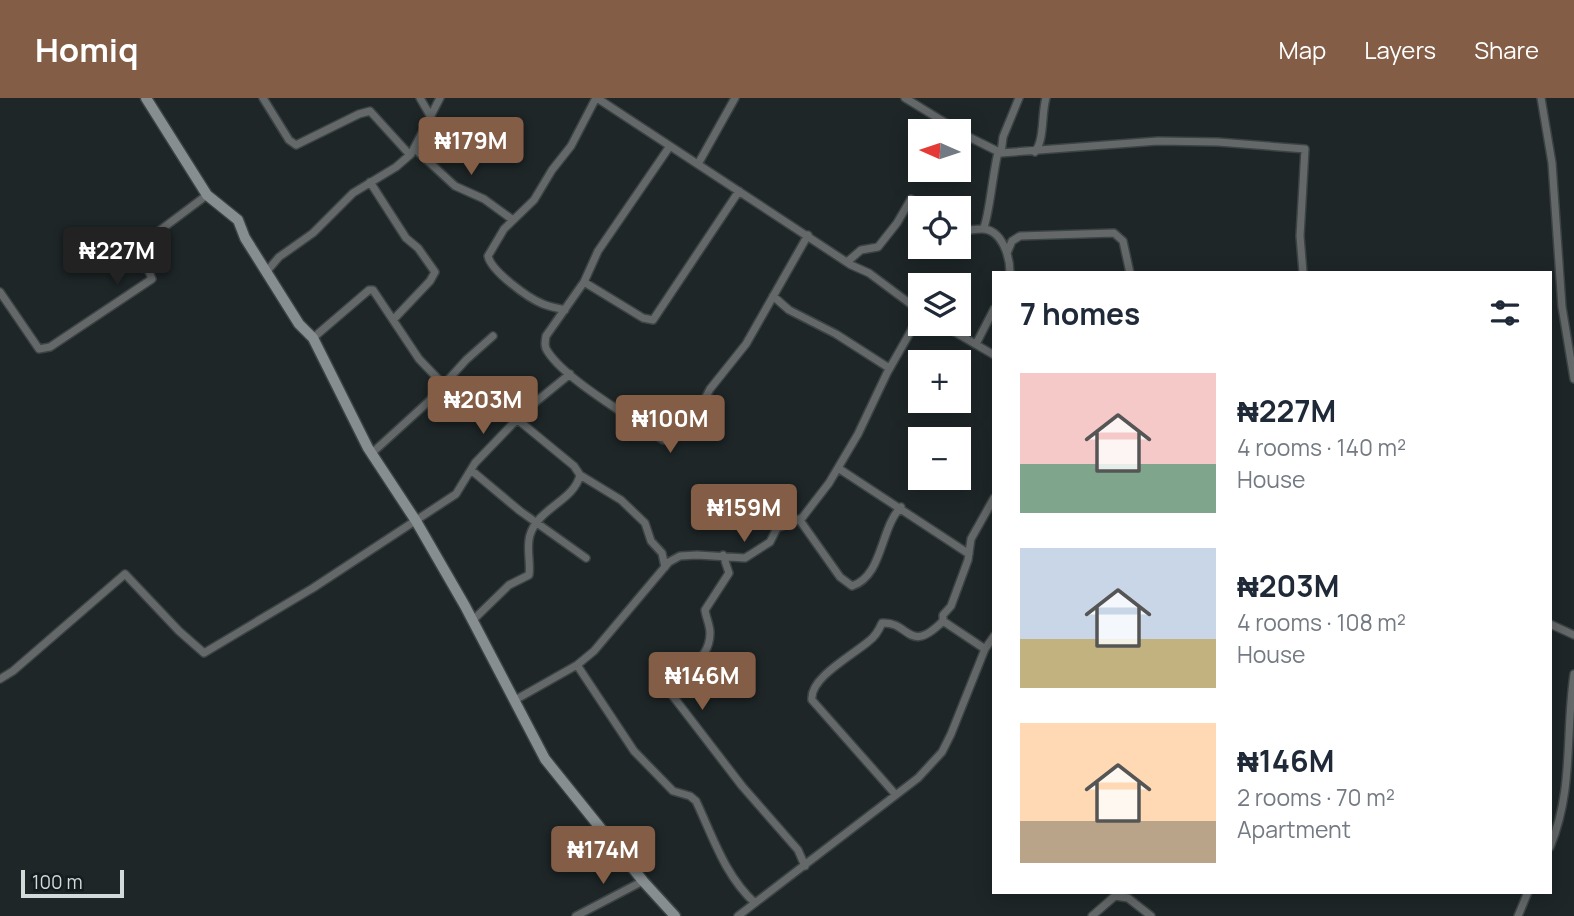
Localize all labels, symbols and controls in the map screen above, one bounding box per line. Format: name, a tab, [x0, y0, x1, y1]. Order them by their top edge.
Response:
text: Homiq	[35, 27, 139, 72]
text: Map	[1279, 33, 1326, 66]
text: Layers	[1364, 33, 1436, 66]
text: Share	[1474, 33, 1539, 66]
pin: ₦179M	[422, 118, 520, 177]
north arrow	[908, 119, 971, 182]
map controls	[908, 119, 971, 490]
text: ₦179M	[435, 124, 507, 156]
button: locate	[908, 196, 971, 259]
pin: ₦227M	[68, 228, 166, 287]
text: ₦227M	[79, 234, 155, 266]
button: layers	[908, 273, 971, 336]
text: 7 homes	[1020, 293, 1140, 334]
icon: filters	[1486, 294, 1524, 332]
button: +	[908, 350, 971, 413]
pin: ₦203M	[434, 376, 532, 436]
text: ₦203M	[444, 383, 522, 415]
text: ₦227M	[1237, 390, 1336, 431]
pin: ₦100M	[621, 396, 719, 455]
icon: home	[1076, 401, 1160, 485]
text: ₦100M	[632, 402, 708, 434]
button: −	[908, 427, 971, 490]
text: 4 rooms · 140 m²	[1237, 431, 1406, 463]
text: House	[1237, 463, 1306, 495]
pin: ₦159M	[695, 484, 793, 544]
text: ₦159M	[707, 491, 781, 523]
text: ₦203M	[1237, 565, 1339, 606]
icon: home	[1076, 576, 1160, 660]
text: 4 rooms · 108 m²	[1237, 606, 1406, 638]
text: House	[1237, 638, 1306, 670]
pin: ₦146M	[653, 652, 751, 712]
text: ₦146M	[665, 659, 739, 691]
text: ₦146M	[1237, 740, 1334, 781]
icon: home	[1076, 751, 1160, 835]
text: 2 rooms · 70 m²	[1237, 781, 1395, 813]
text: Apartment	[1237, 813, 1351, 845]
pin: ₦174M	[554, 826, 652, 886]
text: ₦174M	[567, 833, 639, 865]
scale bar	[21, 867, 124, 899]
text: 100 m	[32, 869, 83, 895]

